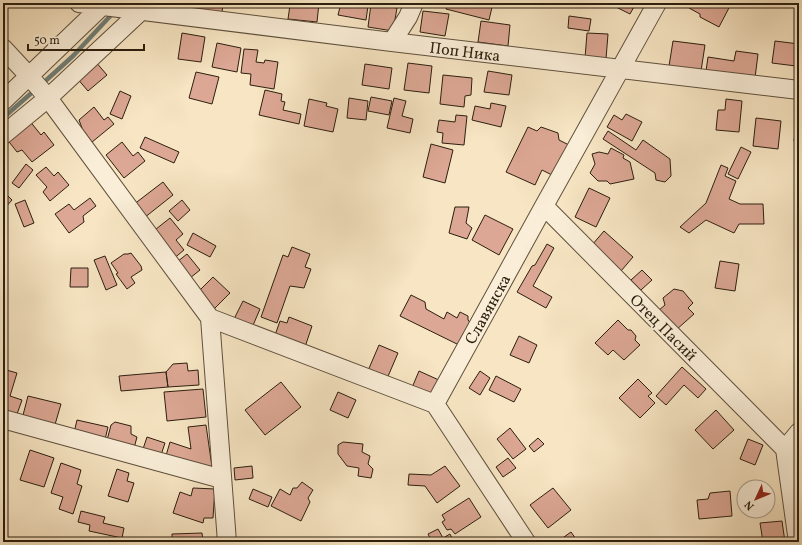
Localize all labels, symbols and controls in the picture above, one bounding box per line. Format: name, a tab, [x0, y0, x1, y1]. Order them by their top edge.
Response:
scale bar	[28, 26, 144, 52]
text: 50 m	[34, 33, 60, 49]
street label: Поп Ника	[428, 38, 501, 68]
street label: Славянска	[460, 271, 517, 349]
street label: Отец Пасий	[624, 290, 701, 367]
north arrow	[736, 479, 776, 519]
text: N	[742, 497, 758, 513]

